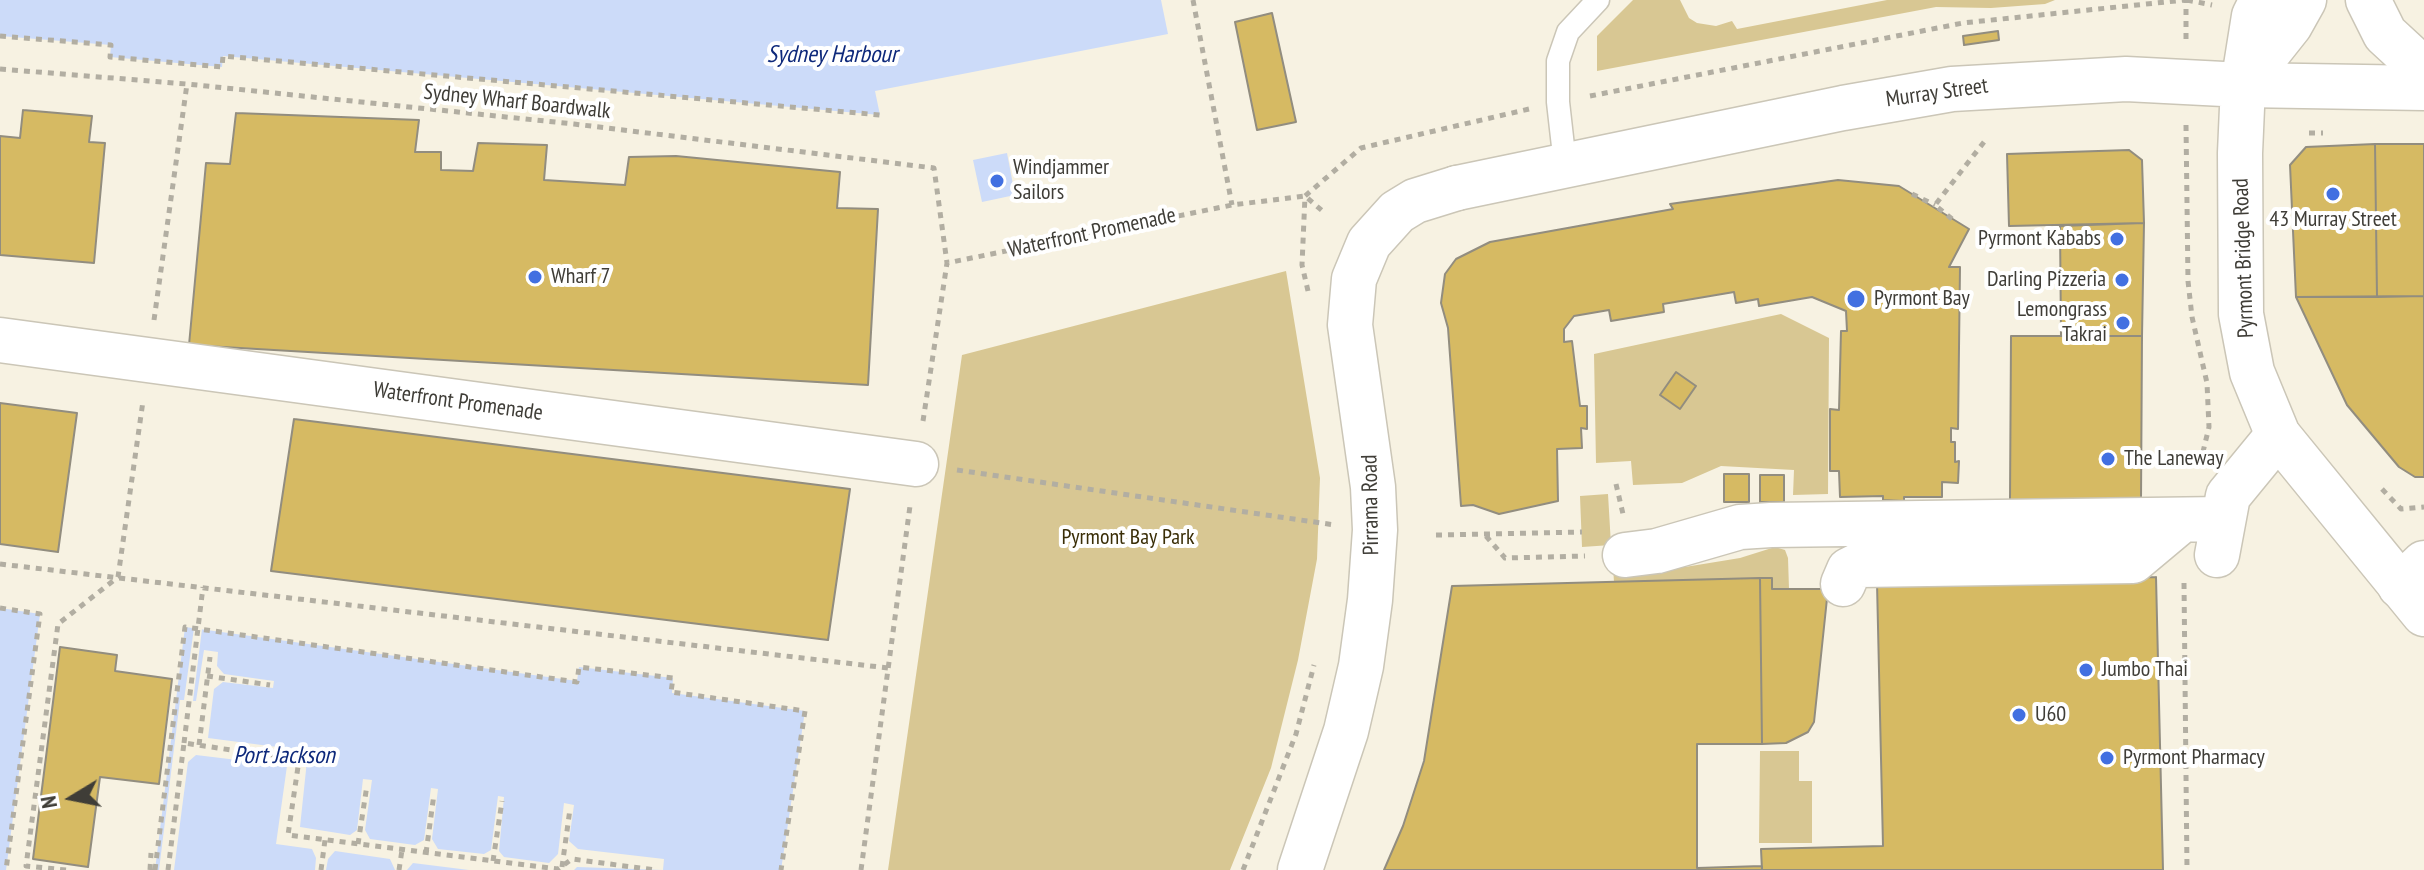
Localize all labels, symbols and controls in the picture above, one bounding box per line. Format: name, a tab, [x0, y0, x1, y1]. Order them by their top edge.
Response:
water label: Sydney Harbour	[767, 41, 897, 69]
street label: Murray Street	[1884, 73, 1990, 113]
street label: Sydney Wharf Boardwalk	[422, 79, 612, 125]
place label: Windjammer Sailors	[1013, 155, 1109, 206]
marker: Windjammer Sailors	[988, 172, 1006, 190]
street label: Pyrmont Bridge Road	[2228, 178, 2260, 338]
marker: 43 Murray Street	[2324, 185, 2342, 203]
street label: Waterfront Promenade	[1006, 202, 1178, 264]
place label: 43 Murray Street	[2269, 207, 2397, 233]
place label: Pyrmont Kababs	[1978, 226, 2101, 252]
marker: Pyrmont Kababs	[2108, 230, 2126, 248]
place label: Wharf 7	[551, 264, 611, 290]
place label: Darling Pizzeria	[1987, 267, 2106, 293]
marker: Wharf 7	[526, 268, 544, 286]
marker: Darling Pizzeria	[2113, 271, 2131, 289]
place label: Pyrmont Bay	[1874, 286, 1970, 312]
marker: Pyrmont Bay	[1845, 288, 1867, 310]
place label: Lemongrass Takrai	[2017, 297, 2107, 348]
marker: Lemongrass Takrai	[2114, 314, 2132, 332]
street label: Waterfront Promenade	[372, 377, 544, 427]
place label: The Laneway	[2124, 446, 2224, 472]
marker: The Laneway	[2099, 450, 2117, 468]
street label: Pirrama Road	[1357, 454, 1385, 556]
park label: Pyrmont Bay Park	[1061, 525, 1195, 551]
place label: Jumbo Thai	[2102, 657, 2188, 683]
marker: Jumbo Thai	[2077, 661, 2095, 679]
place label: U60	[2035, 702, 2066, 728]
marker: U60	[2010, 706, 2028, 724]
water label: Port Jackson	[233, 742, 335, 770]
place label: Pyrmont Pharmacy	[2123, 745, 2265, 771]
marker: Pyrmont Pharmacy	[2098, 749, 2116, 767]
north arrow	[32, 758, 112, 838]
text: N	[34, 794, 63, 810]

